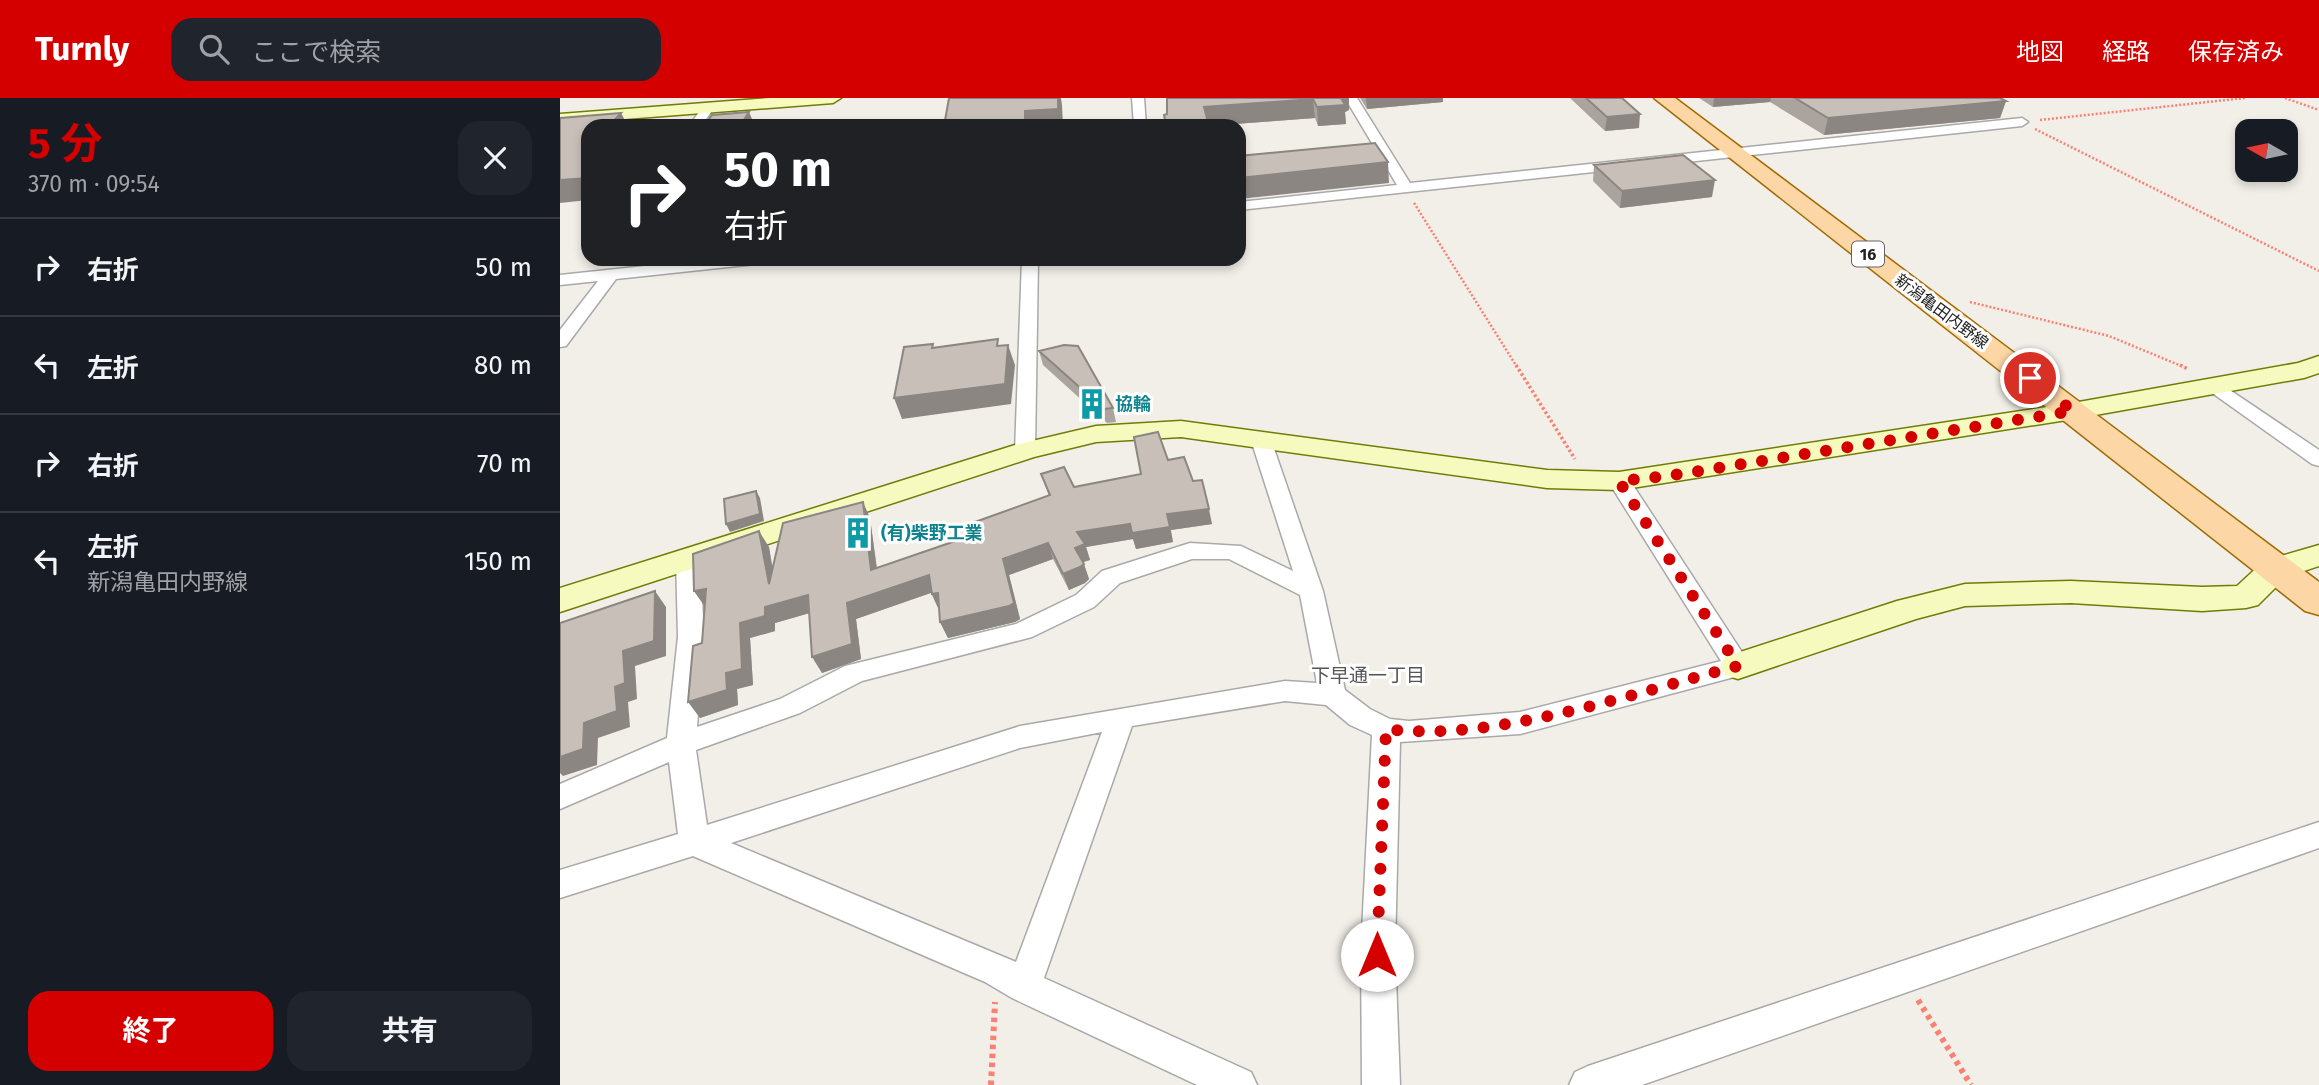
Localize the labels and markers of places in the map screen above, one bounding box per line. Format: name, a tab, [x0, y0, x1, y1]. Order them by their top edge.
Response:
pin	[2000, 348, 2060, 408]
building icon: 協輪	[1075, 387, 1109, 421]
place label: 協輪	[1115, 393, 1151, 415]
building icon: (有)柴野工業	[841, 516, 875, 550]
place label: (有)柴野工業	[881, 522, 983, 544]

